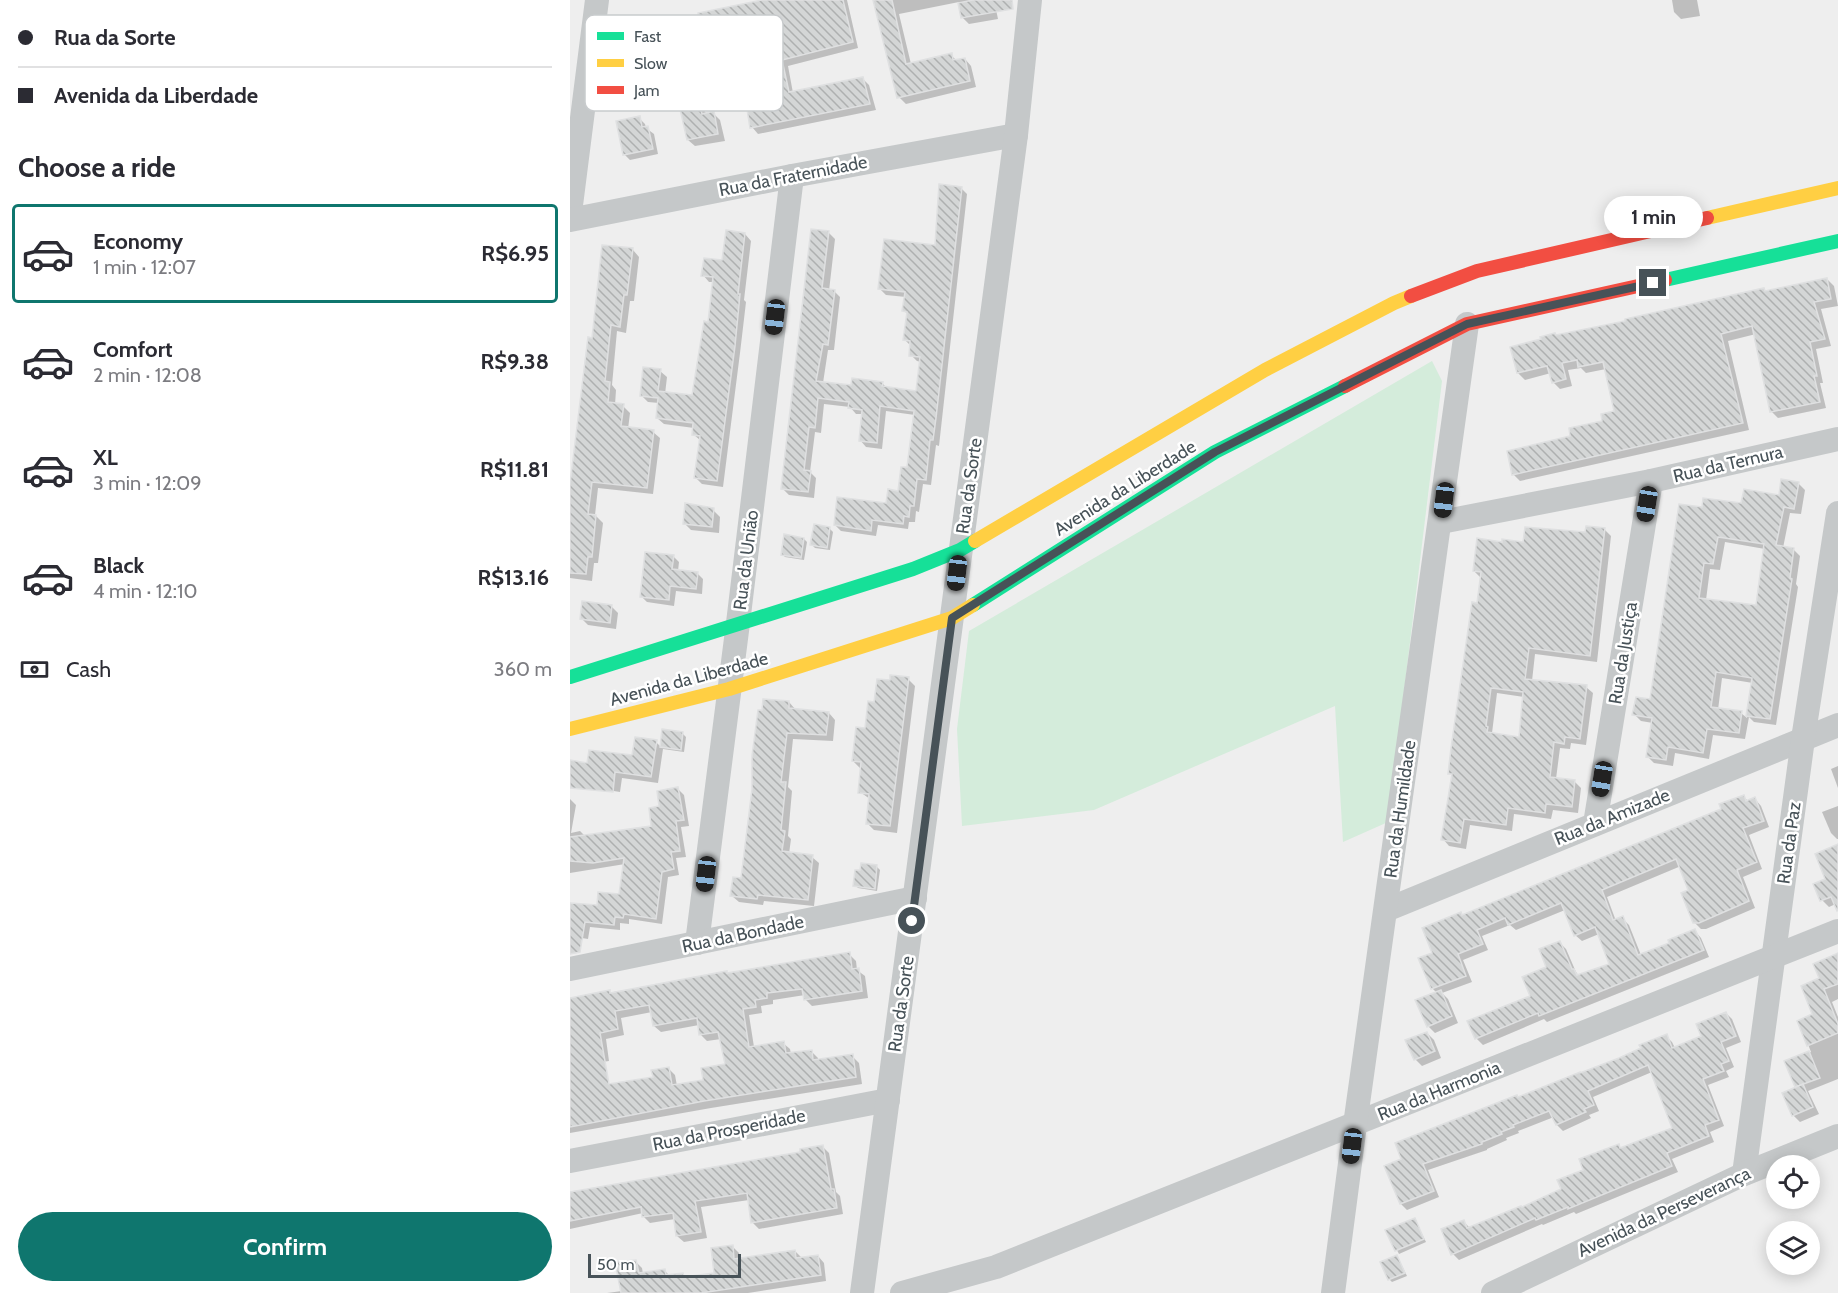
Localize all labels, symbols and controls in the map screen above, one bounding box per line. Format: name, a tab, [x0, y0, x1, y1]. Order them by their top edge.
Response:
legend	[585, 15, 783, 111]
text: Rua da Sorte	[54, 24, 175, 51]
text: Fast	[634, 27, 662, 46]
text: Slow	[634, 54, 668, 73]
text: Jam	[633, 81, 660, 100]
text: Avenida da Liberdade	[54, 82, 258, 109]
text: Choose a ride	[18, 151, 176, 184]
street label: Rua da Fraternidade	[717, 151, 869, 201]
callout: 1 min	[1604, 196, 1702, 238]
text: 1 min	[1631, 205, 1676, 229]
icon: car	[21, 227, 75, 281]
text: Economy	[93, 228, 183, 255]
text: R$6.95	[481, 240, 549, 267]
text: 1 min · 12:07	[93, 255, 196, 279]
route end	[1639, 269, 1666, 296]
car	[764, 298, 786, 336]
icon: car	[21, 335, 75, 389]
text: Comfort	[93, 336, 172, 363]
text: R$9.38	[480, 348, 549, 375]
text: 2 min · 12:08	[93, 363, 202, 387]
street label: Avenida da Liberdade	[1050, 435, 1200, 541]
street label: Rua da Sorte	[951, 437, 987, 535]
street label: Rua da Ternura	[1671, 441, 1785, 487]
icon: car	[21, 443, 75, 497]
text: XL	[93, 444, 118, 471]
text: R$11.81	[480, 456, 549, 483]
text: 3 min · 12:09	[93, 471, 202, 495]
car	[1433, 481, 1455, 519]
car	[1635, 485, 1659, 523]
street label: Rua da União	[729, 509, 763, 611]
icon: car	[21, 551, 75, 605]
text: Black	[93, 552, 144, 579]
car	[946, 554, 968, 592]
text: R$13.16	[478, 564, 549, 591]
text: 4 min · 12:10	[93, 579, 197, 603]
street label: Rua da Justiça	[1604, 600, 1642, 706]
street label: Avenida da Liberdade	[607, 647, 771, 711]
icon: cash	[18, 653, 51, 686]
text: Cash	[66, 656, 111, 683]
text: 360 m	[494, 657, 552, 681]
street label: Rua da Humildade	[1379, 739, 1421, 879]
car	[1590, 760, 1614, 798]
street label: Rua da Amizade	[1551, 784, 1673, 850]
street label: Rua da Paz	[1772, 800, 1806, 885]
car	[695, 855, 717, 893]
route start	[898, 907, 925, 934]
street label: Rua da Bondade	[680, 910, 806, 958]
street label: Rua da Sorte	[883, 955, 919, 1053]
street label: Rua da Harmonia	[1374, 1056, 1504, 1126]
street label: Rua da Prosperidade	[651, 1104, 807, 1156]
car	[1341, 1127, 1363, 1165]
map controls	[1766, 1155, 1820, 1275]
button: locate	[1766, 1155, 1820, 1209]
street label: Avenida da Perseverança	[1574, 1162, 1754, 1262]
button: Confirm	[18, 1212, 552, 1281]
button: layers	[1766, 1221, 1820, 1275]
scale bar	[588, 1251, 741, 1278]
text: 50 m	[597, 1255, 634, 1274]

